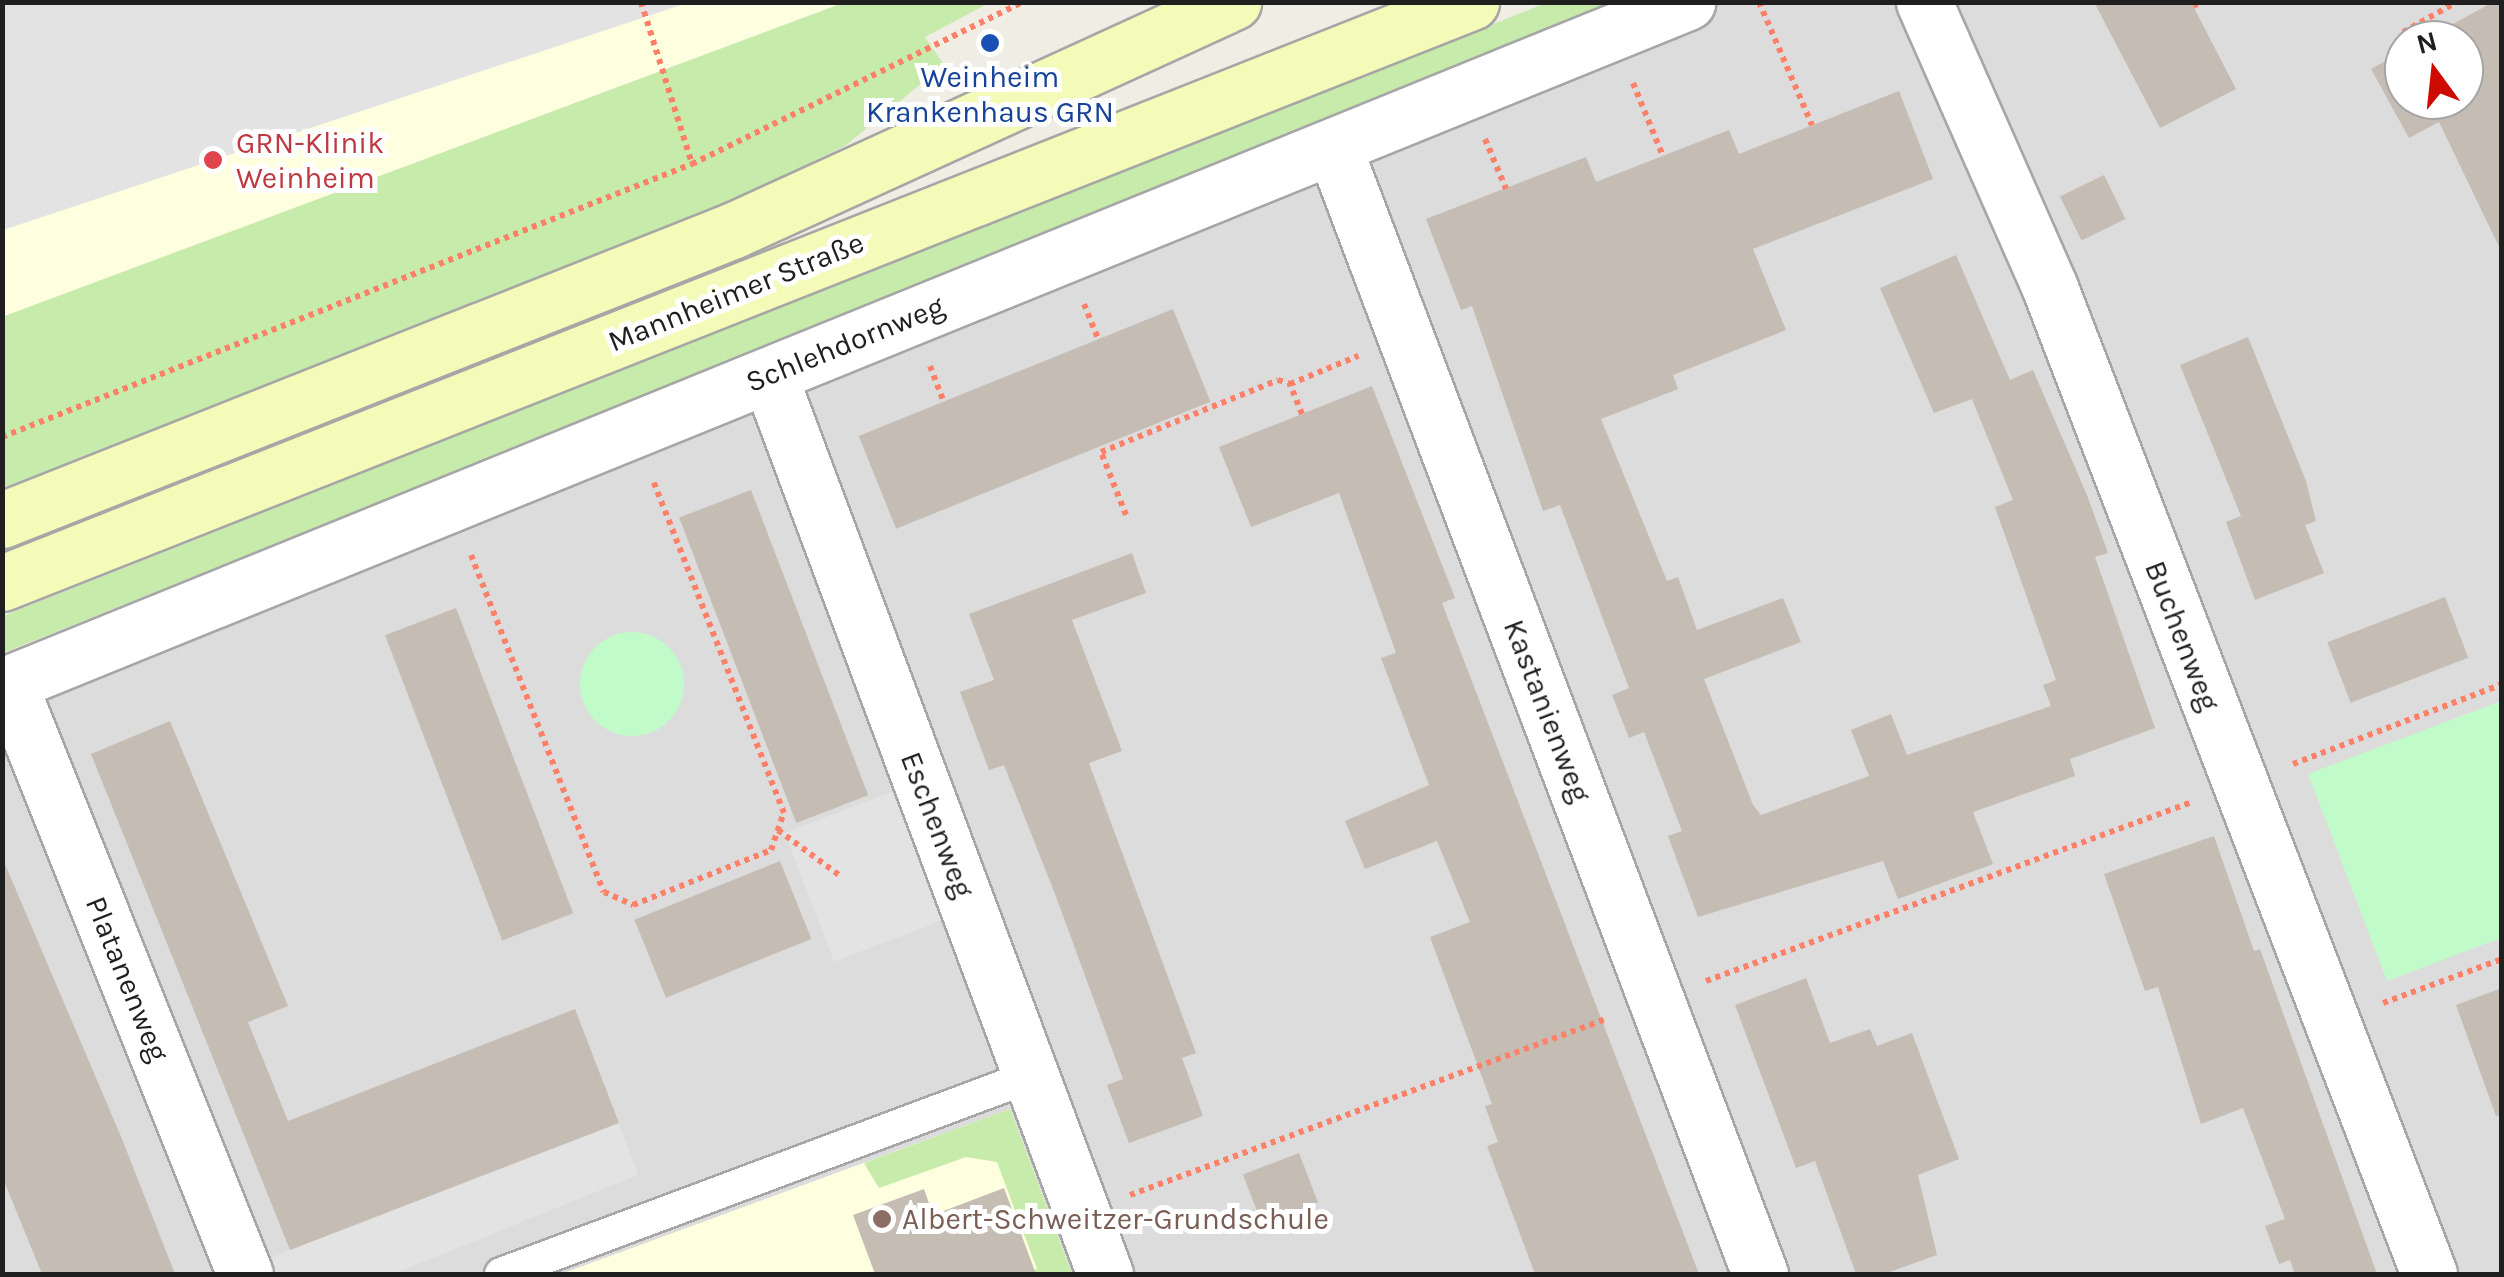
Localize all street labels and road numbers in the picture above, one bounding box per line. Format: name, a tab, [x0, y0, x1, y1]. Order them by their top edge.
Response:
street label: Mannheimer Straße	[603, 224, 869, 360]
street label: Schlehdornweg	[741, 288, 949, 400]
street label: Buchenweg	[2137, 556, 2227, 716]
street label: Kastanienweg	[1496, 614, 1598, 808]
street label: Eschenweg	[893, 747, 981, 903]
street label: Platanenweg	[78, 891, 176, 1067]

